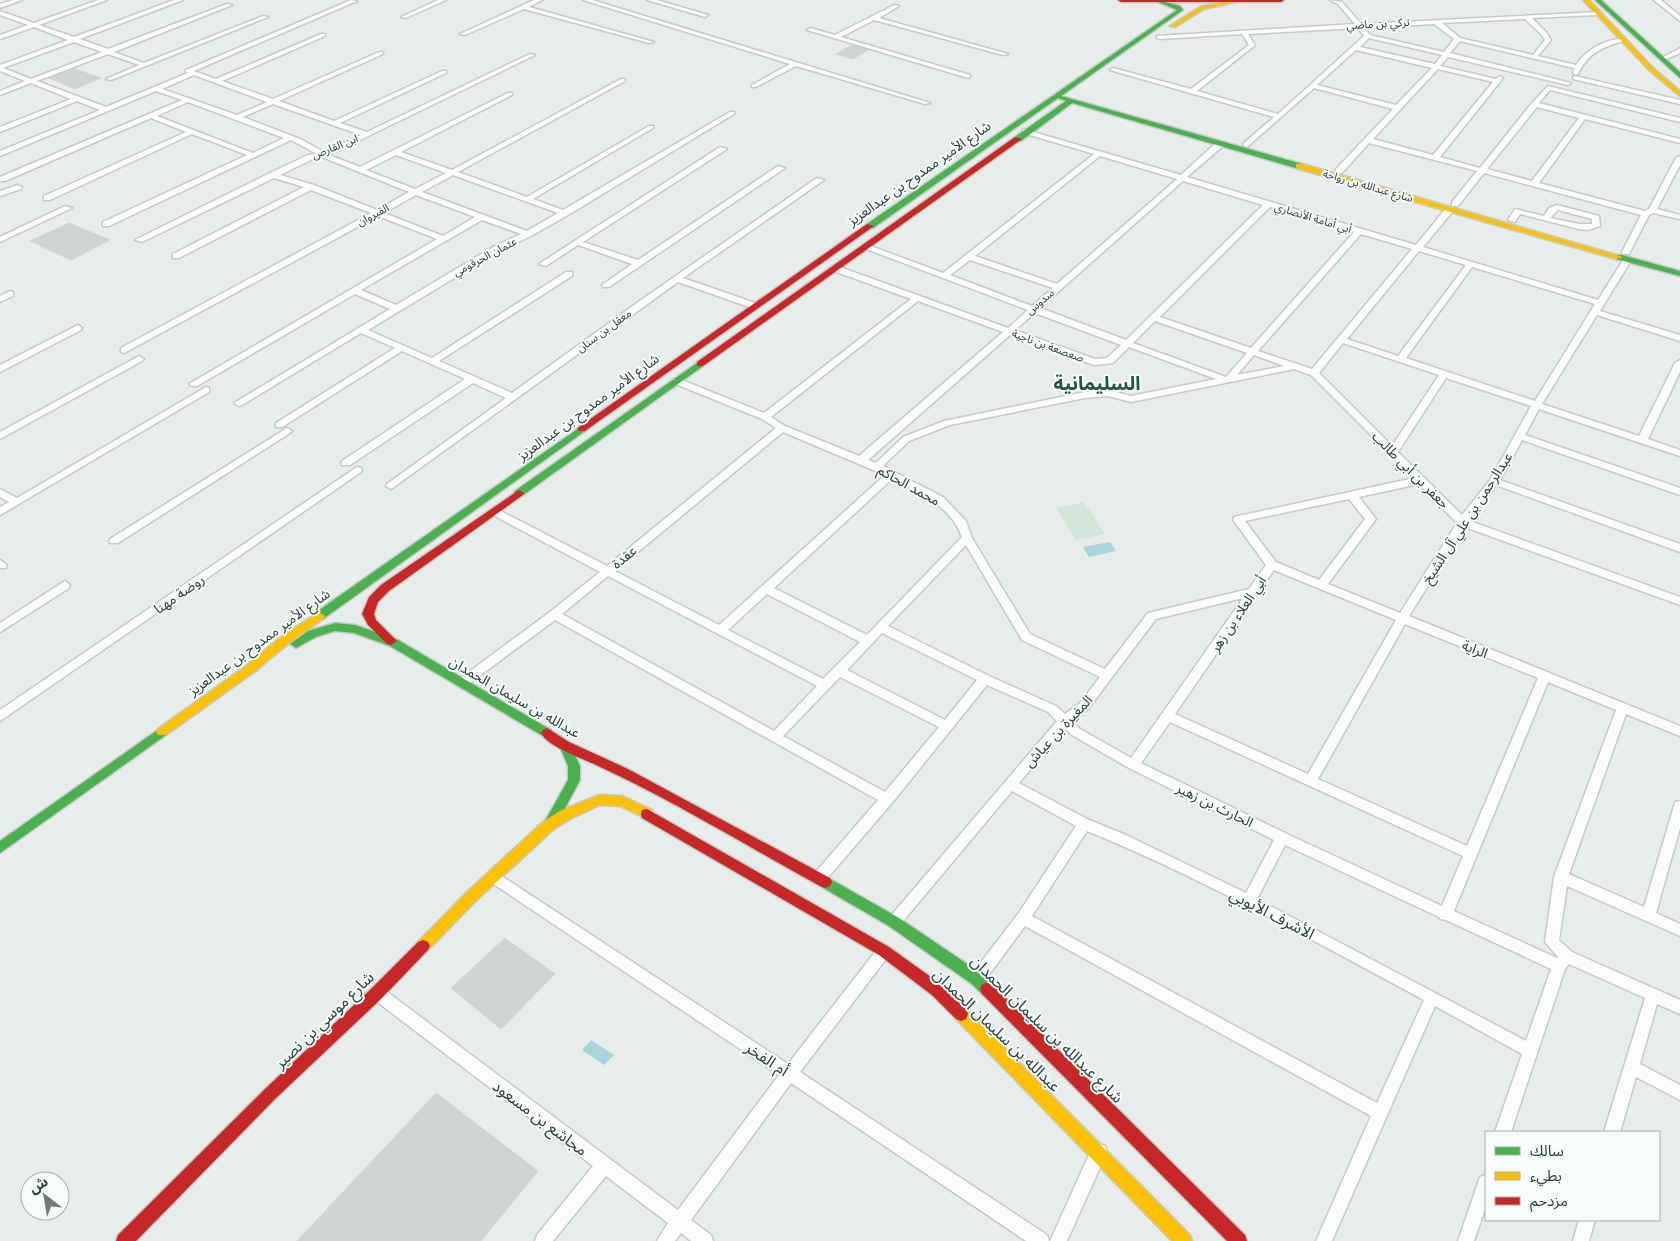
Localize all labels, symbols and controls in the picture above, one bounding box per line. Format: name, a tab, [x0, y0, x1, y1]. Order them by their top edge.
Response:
street label: تركي بن ماضي	[1346, 16, 1410, 35]
street label: شارع الأمير ممدوح بن عبدالعزيز	[843, 117, 995, 232]
street label: ابن القارص	[310, 132, 360, 162]
street label: شارع عبدالله بن رواحة	[1321, 167, 1415, 206]
street label: أبي أمامة الأنصاري	[1272, 200, 1353, 238]
street label: القيروان	[355, 201, 391, 229]
street label: عثمان الحرقومي	[451, 235, 521, 281]
street label: سدوس	[1023, 286, 1057, 318]
street label: معقل بن سنان	[574, 307, 634, 355]
street label: صعصعة بن ناجية	[1010, 327, 1086, 365]
street label: شارع الأمير ممدوح بن عبدالعزيز	[513, 350, 664, 467]
district label: السليمانية	[1054, 372, 1140, 395]
street label: جعفر بن أبي طالب	[1367, 428, 1453, 514]
street label: عبدالرحمن بن علي آل الشيخ	[1419, 449, 1518, 588]
street label: محمد الحاكم	[874, 461, 943, 511]
street label: عقدة	[608, 542, 640, 572]
street label: روضة مهنا	[151, 571, 208, 618]
street label: أبي العلاء بن زهر	[1205, 572, 1272, 658]
street label: شارع الأمير ممدوح بن عبدالعزيز	[184, 585, 335, 702]
street label: الراية	[1459, 637, 1490, 662]
street label: عبدالله بن سليمان الحمدان	[446, 653, 583, 742]
street label: المغيرة بن عياش	[1021, 692, 1096, 771]
street label: الحارث بن زهير	[1173, 779, 1256, 831]
street label: الأشرف الأيوبي	[1225, 884, 1318, 946]
street label: شارع عبدالله بن سليمان الحمدان	[967, 951, 1127, 1107]
street label: عبدالله بن سليمان الحمدان	[929, 964, 1065, 1096]
street label: شارع موسي بن نصير	[270, 968, 380, 1075]
street label: أم الفخر	[739, 1037, 792, 1083]
street label: مجاشع بن مسعود	[487, 1076, 591, 1162]
legend	[1485, 1131, 1660, 1221]
text: سالك	[1530, 1142, 1564, 1160]
text: بطيء	[1530, 1167, 1562, 1187]
north arrow	[20, 1171, 70, 1221]
text: ش	[26, 1173, 51, 1197]
text: مزدحم	[1530, 1192, 1568, 1212]

